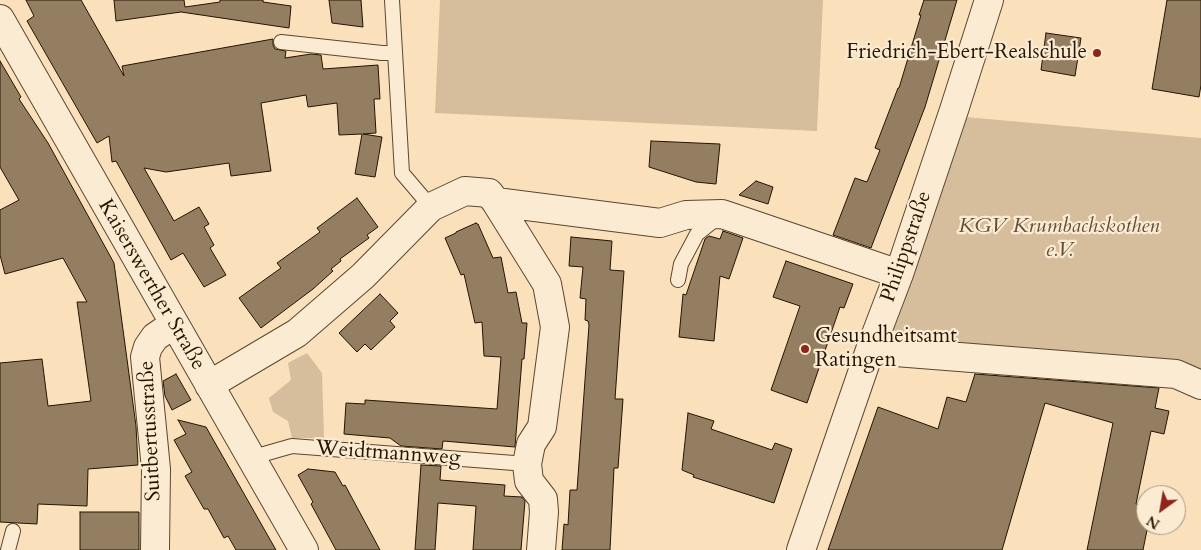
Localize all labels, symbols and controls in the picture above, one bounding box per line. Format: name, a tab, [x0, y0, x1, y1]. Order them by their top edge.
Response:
place label: Friedrich-Ebert-Realschule	[846, 40, 1087, 66]
marker: Friedrich-Ebert-Realschule	[1091, 47, 1103, 59]
street label: Philippstraße	[876, 188, 938, 306]
street label: Kaiserswerther Straße	[92, 195, 210, 375]
park label: KGV Krumbachskothen e.V.	[958, 214, 1160, 264]
place label: Gesundheitsamt Ratingen	[815, 324, 957, 374]
marker: Gesundheitsamt Ratingen	[799, 343, 811, 355]
street label: Suitbertusstraße	[135, 360, 167, 502]
street label: Weidtmannweg	[315, 436, 461, 472]
north arrow	[1136, 485, 1186, 535]
text: N	[1143, 511, 1164, 534]

